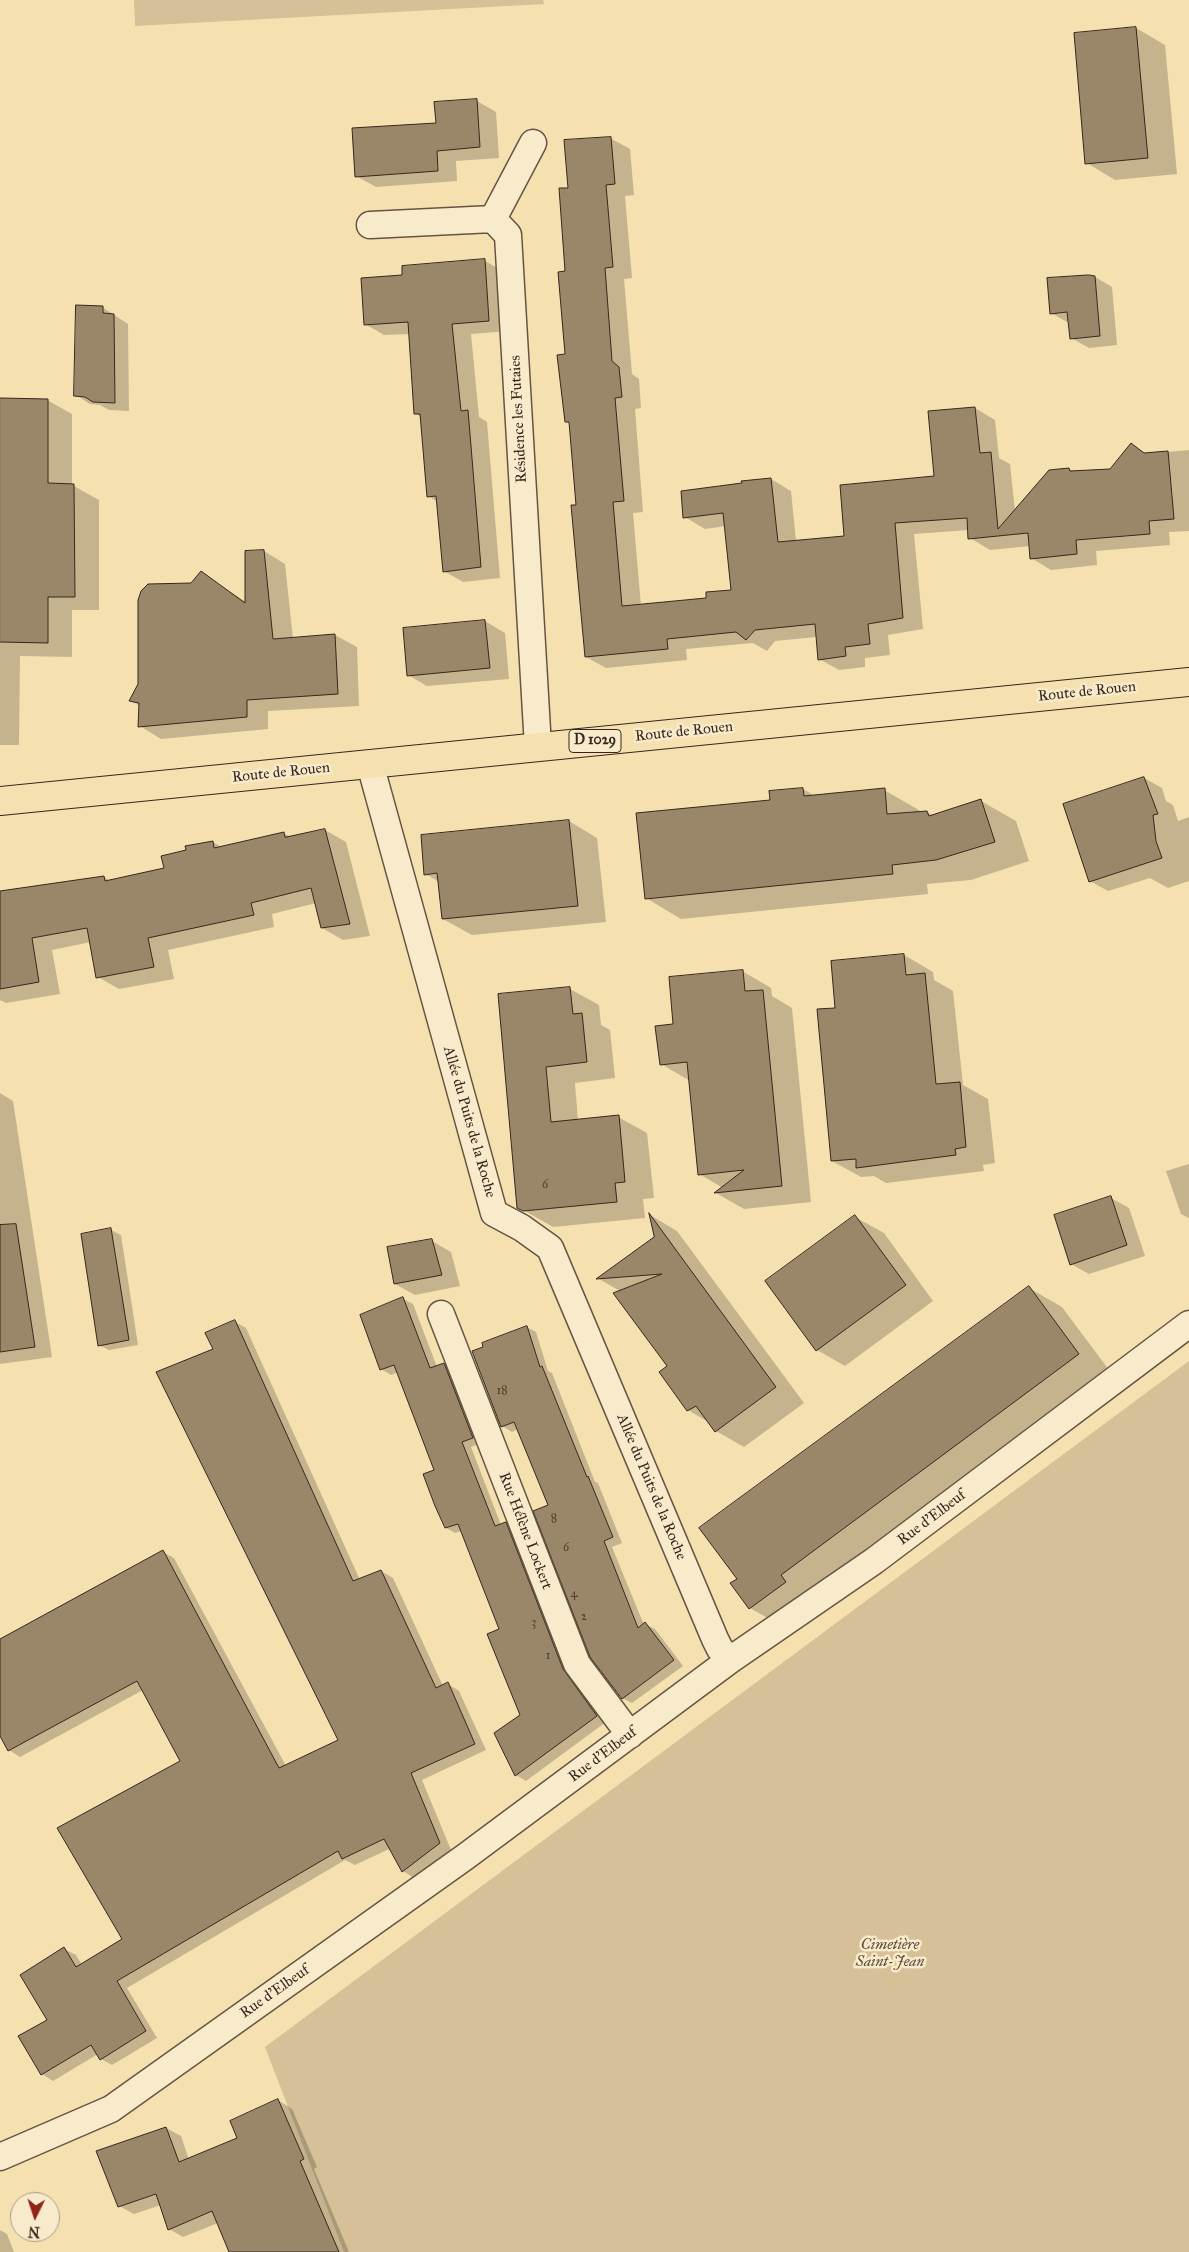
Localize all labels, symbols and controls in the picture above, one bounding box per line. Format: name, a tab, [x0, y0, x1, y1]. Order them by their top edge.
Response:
street label: Résidence les Futaies	[507, 355, 531, 483]
street label: Route de Rouen	[1037, 678, 1137, 706]
street label: Route de Rouen	[634, 718, 734, 746]
road number: D 1029	[569, 729, 621, 752]
street label: Route de Rouen	[231, 759, 331, 787]
street label: Allée du Puits de la Roche	[439, 1044, 499, 1200]
house number: 6	[542, 1178, 548, 1192]
house number: 18	[496, 1384, 508, 1398]
street label: Allée du Puits de la Roche	[612, 1411, 690, 1563]
street label: Rue Hélène Lockert	[494, 1470, 556, 1592]
street label: Rue d'Elbeuf	[894, 1487, 970, 1549]
house number: 8	[551, 1512, 557, 1526]
house number: 6	[563, 1541, 569, 1555]
house number: 4	[571, 1587, 577, 1601]
house number: 2	[581, 1610, 587, 1624]
house number: 3	[532, 1616, 536, 1630]
house number: 1	[546, 1649, 550, 1663]
street label: Rue d'Elbeuf	[565, 1724, 641, 1786]
park label: Cimetière Saint-Jean	[856, 1936, 924, 1971]
street label: Rue d'Elbeuf	[237, 1962, 313, 2022]
north arrow	[10, 2192, 60, 2242]
text: N	[27, 2223, 41, 2240]

